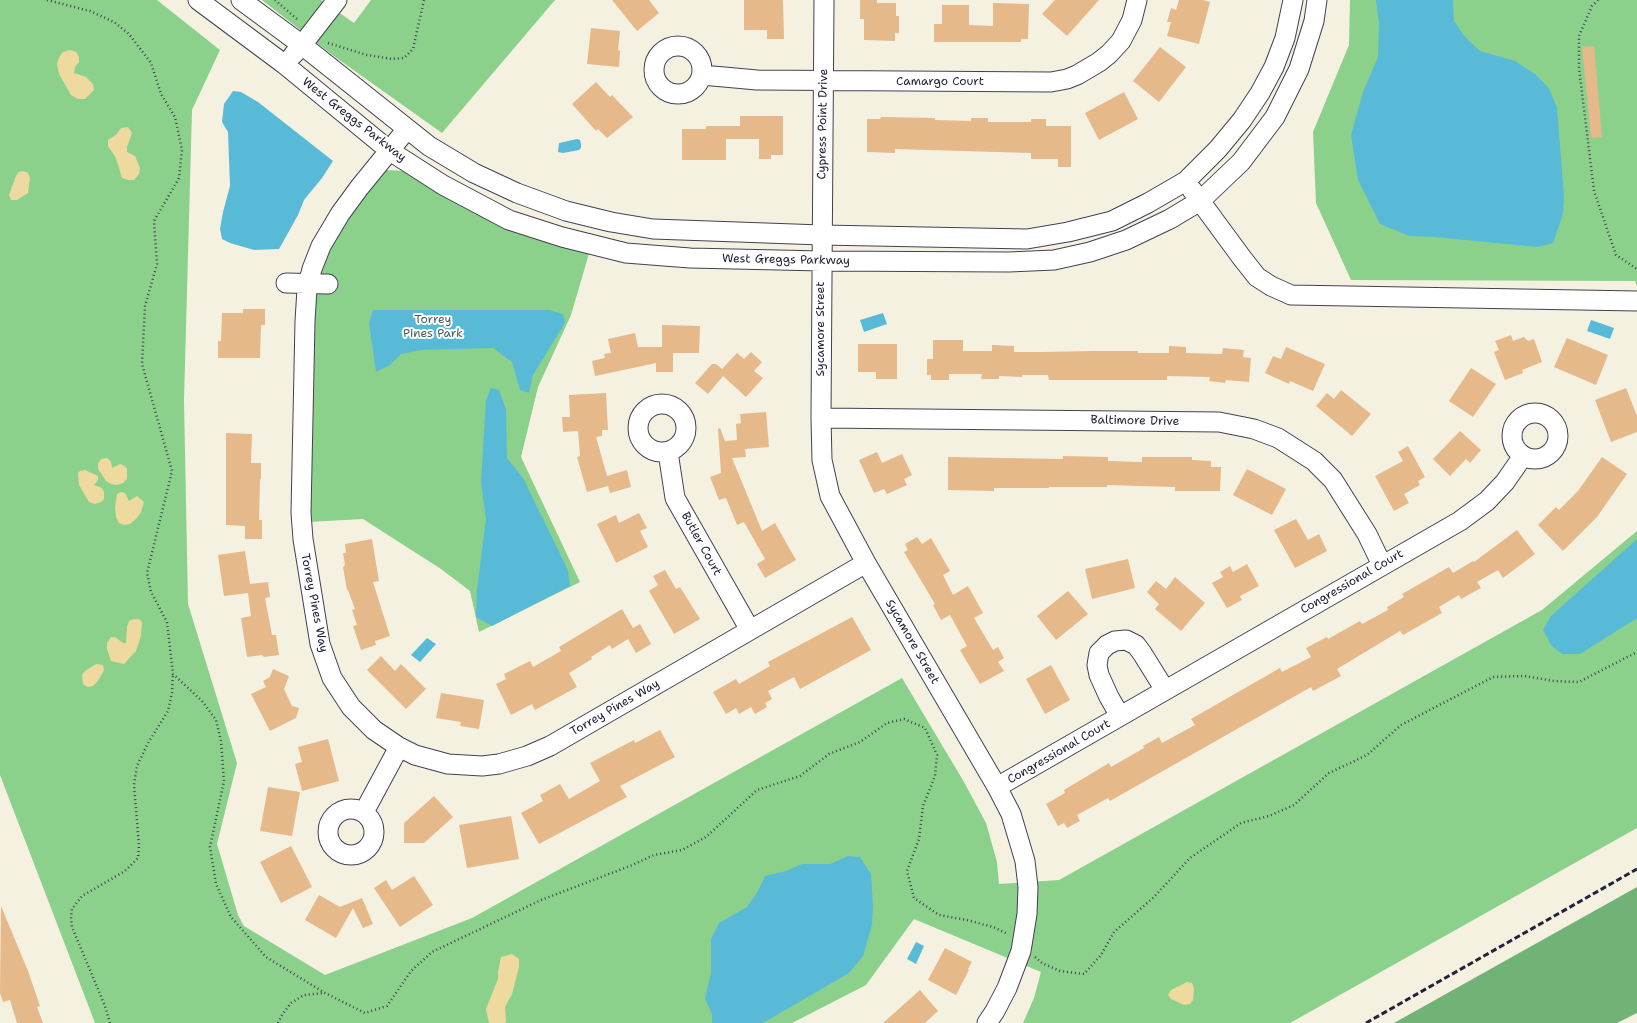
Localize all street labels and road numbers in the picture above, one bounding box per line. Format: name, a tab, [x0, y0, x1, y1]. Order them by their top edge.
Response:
street label: Cypress Point Drive	[815, 68, 831, 180]
street label: West Greggs Parkway	[299, 75, 409, 165]
street label: Camargo Court	[896, 75, 984, 89]
street label: West Greggs Parkway	[722, 252, 850, 268]
street label: Sycamore Street	[814, 281, 828, 377]
street label: Baltimore Drive	[1090, 413, 1180, 429]
street label: Butler Court	[678, 510, 724, 578]
street label: Congressional Court	[1298, 547, 1406, 617]
street label: Torrey Pines Way	[297, 552, 331, 654]
street label: Sycamore Street	[882, 597, 942, 687]
street label: Torrey Pines Way	[568, 677, 662, 739]
street label: Congressional Court	[1005, 717, 1113, 787]

